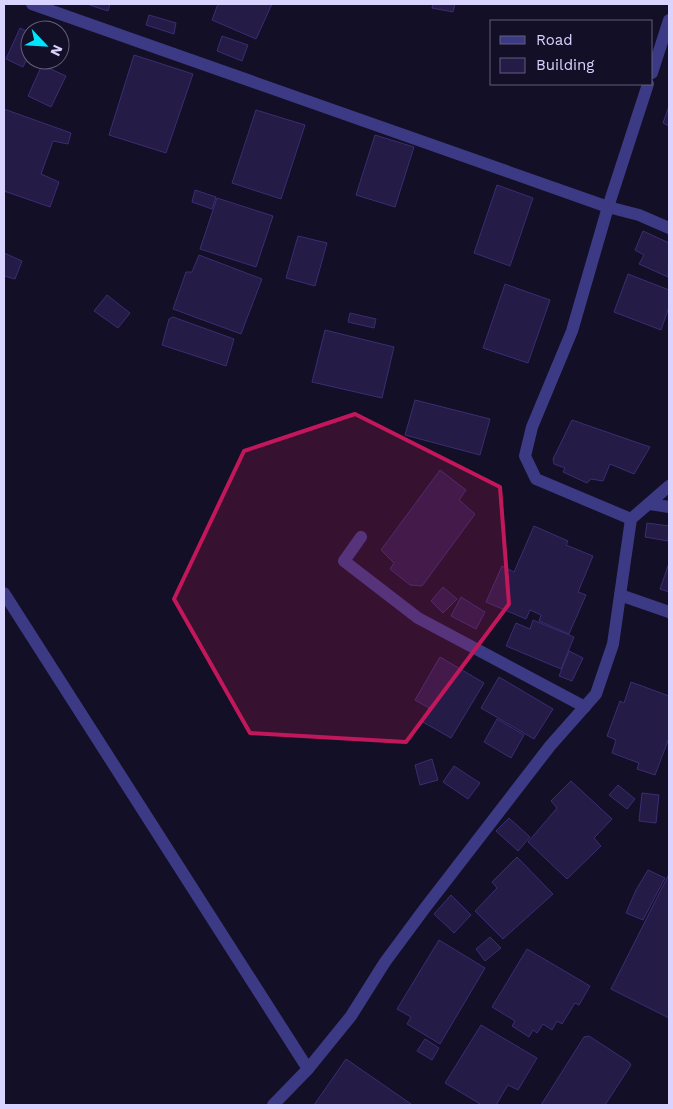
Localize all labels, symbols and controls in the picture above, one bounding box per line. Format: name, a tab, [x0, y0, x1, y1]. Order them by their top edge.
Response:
north arrow	[20, 20, 70, 70]
legend	[490, 20, 653, 85]
text: Road	[536, 31, 573, 49]
text: N	[47, 42, 66, 59]
text: Building	[536, 56, 594, 74]

